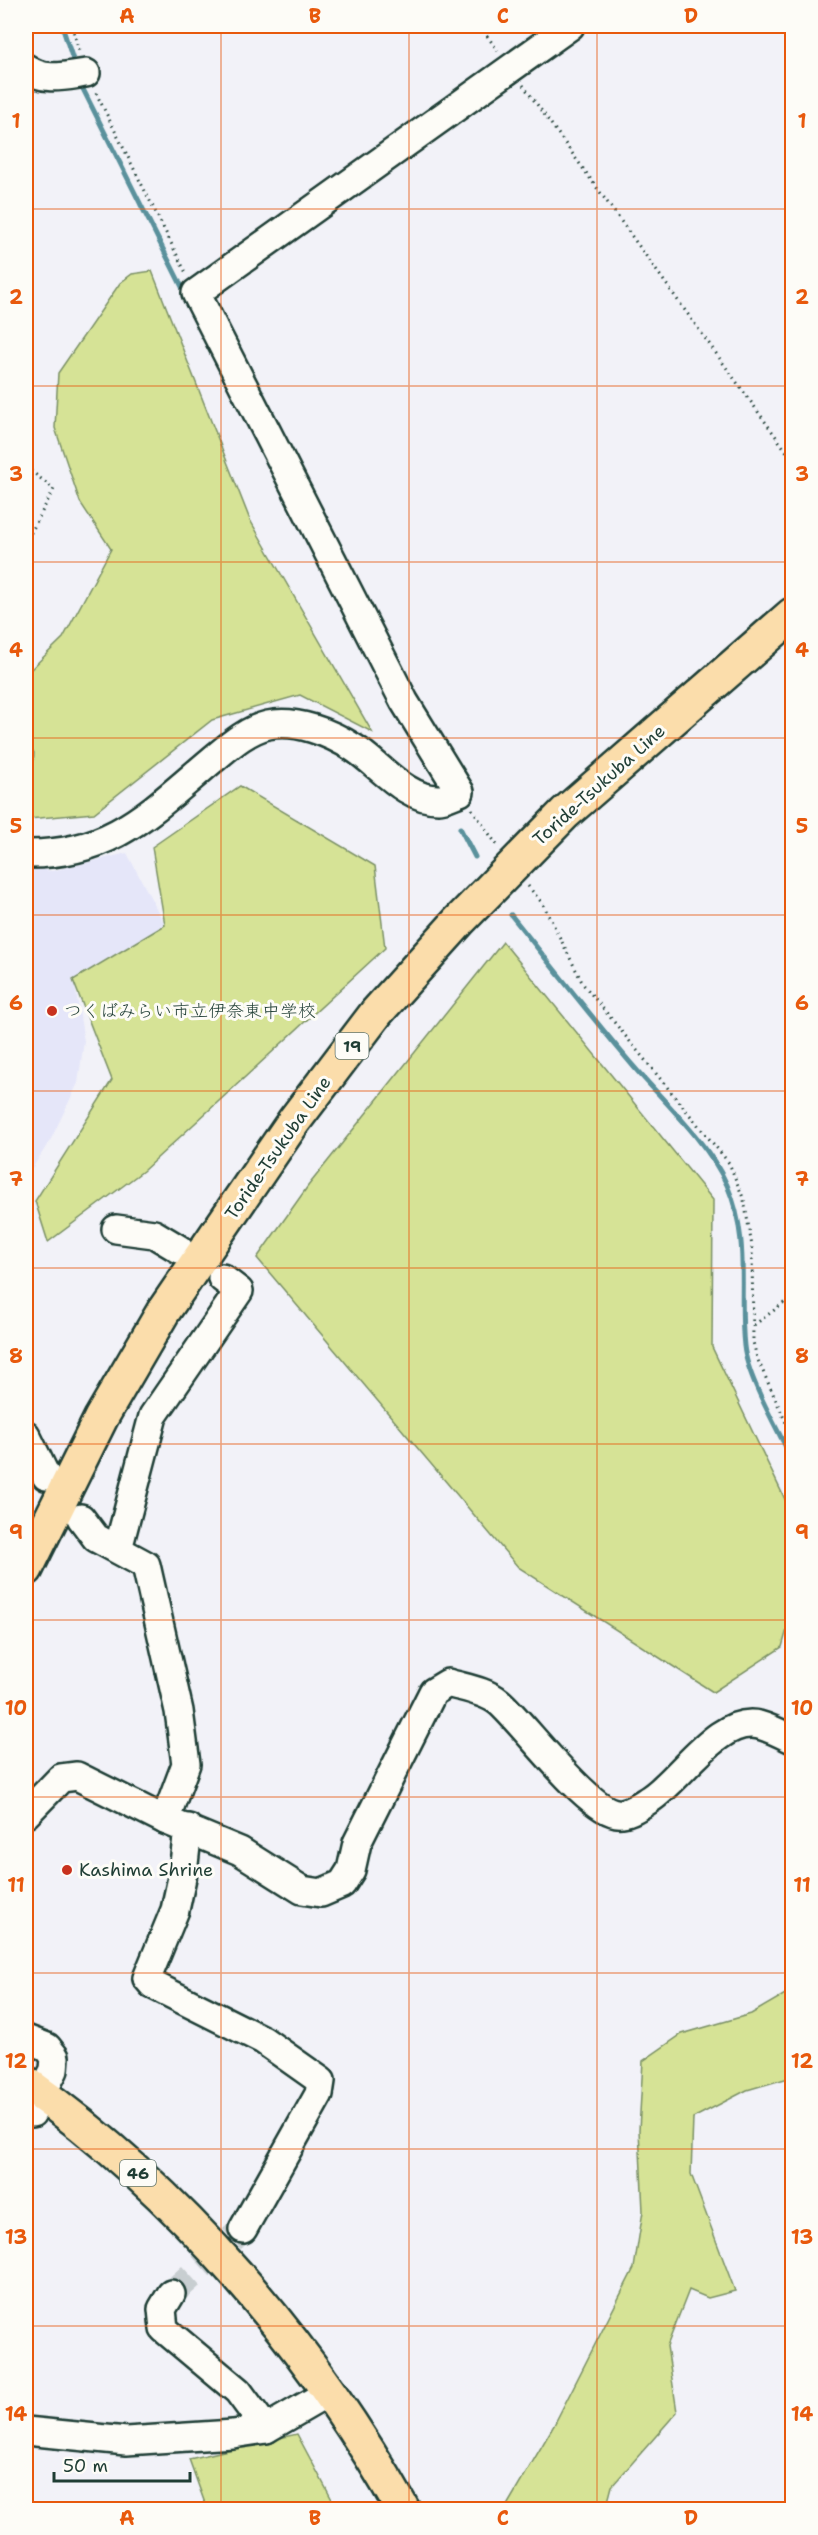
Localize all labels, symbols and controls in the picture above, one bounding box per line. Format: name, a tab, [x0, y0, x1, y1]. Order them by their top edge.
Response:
text: A	[119, 3, 135, 29]
text: B	[309, 3, 321, 29]
text: C	[497, 3, 509, 29]
text: D	[684, 3, 698, 29]
text: 1	[11, 108, 21, 134]
text: 1	[797, 108, 807, 134]
text: 2	[9, 284, 23, 310]
text: 2	[795, 284, 809, 310]
text: 3	[9, 461, 23, 487]
text: 3	[795, 461, 809, 487]
text: 4	[9, 637, 23, 663]
text: 4	[795, 637, 809, 663]
street label: Toride-Tsukuba Line	[528, 719, 670, 851]
text: 5	[10, 813, 22, 839]
text: 5	[796, 813, 808, 839]
text: 6	[9, 990, 23, 1016]
text: 6	[795, 990, 809, 1016]
place label: つくばみらい市立伊奈東中学校	[64, 999, 316, 1023]
marker: つくばみらい市立伊奈東中学校	[45, 1004, 59, 1018]
road number: 19	[336, 1033, 368, 1059]
street label: Toride-Tsukuba Line	[219, 1071, 337, 1225]
text: 7	[9, 1166, 23, 1192]
text: 7	[795, 1166, 809, 1192]
text: 8	[9, 1343, 23, 1369]
text: 8	[795, 1343, 809, 1369]
text: 9	[9, 1519, 23, 1545]
text: 9	[795, 1519, 809, 1545]
text: 10	[5, 1695, 27, 1721]
text: 10	[791, 1695, 813, 1721]
place label: Kashima Shrine	[79, 1858, 213, 1882]
marker: Kashima Shrine	[60, 1863, 74, 1877]
text: 11	[7, 1872, 25, 1898]
text: 11	[793, 1872, 811, 1898]
text: 12	[5, 2048, 27, 2074]
text: 12	[791, 2048, 813, 2074]
road number: 46	[120, 2160, 156, 2186]
text: 13	[5, 2224, 27, 2250]
text: 13	[791, 2224, 813, 2250]
text: 14	[5, 2401, 27, 2427]
text: 14	[791, 2401, 813, 2427]
scale bar	[54, 2445, 190, 2483]
text: 50 m	[63, 2454, 108, 2478]
text: A	[119, 2505, 135, 2531]
text: B	[309, 2505, 321, 2531]
text: C	[497, 2505, 509, 2531]
text: D	[684, 2505, 698, 2531]

